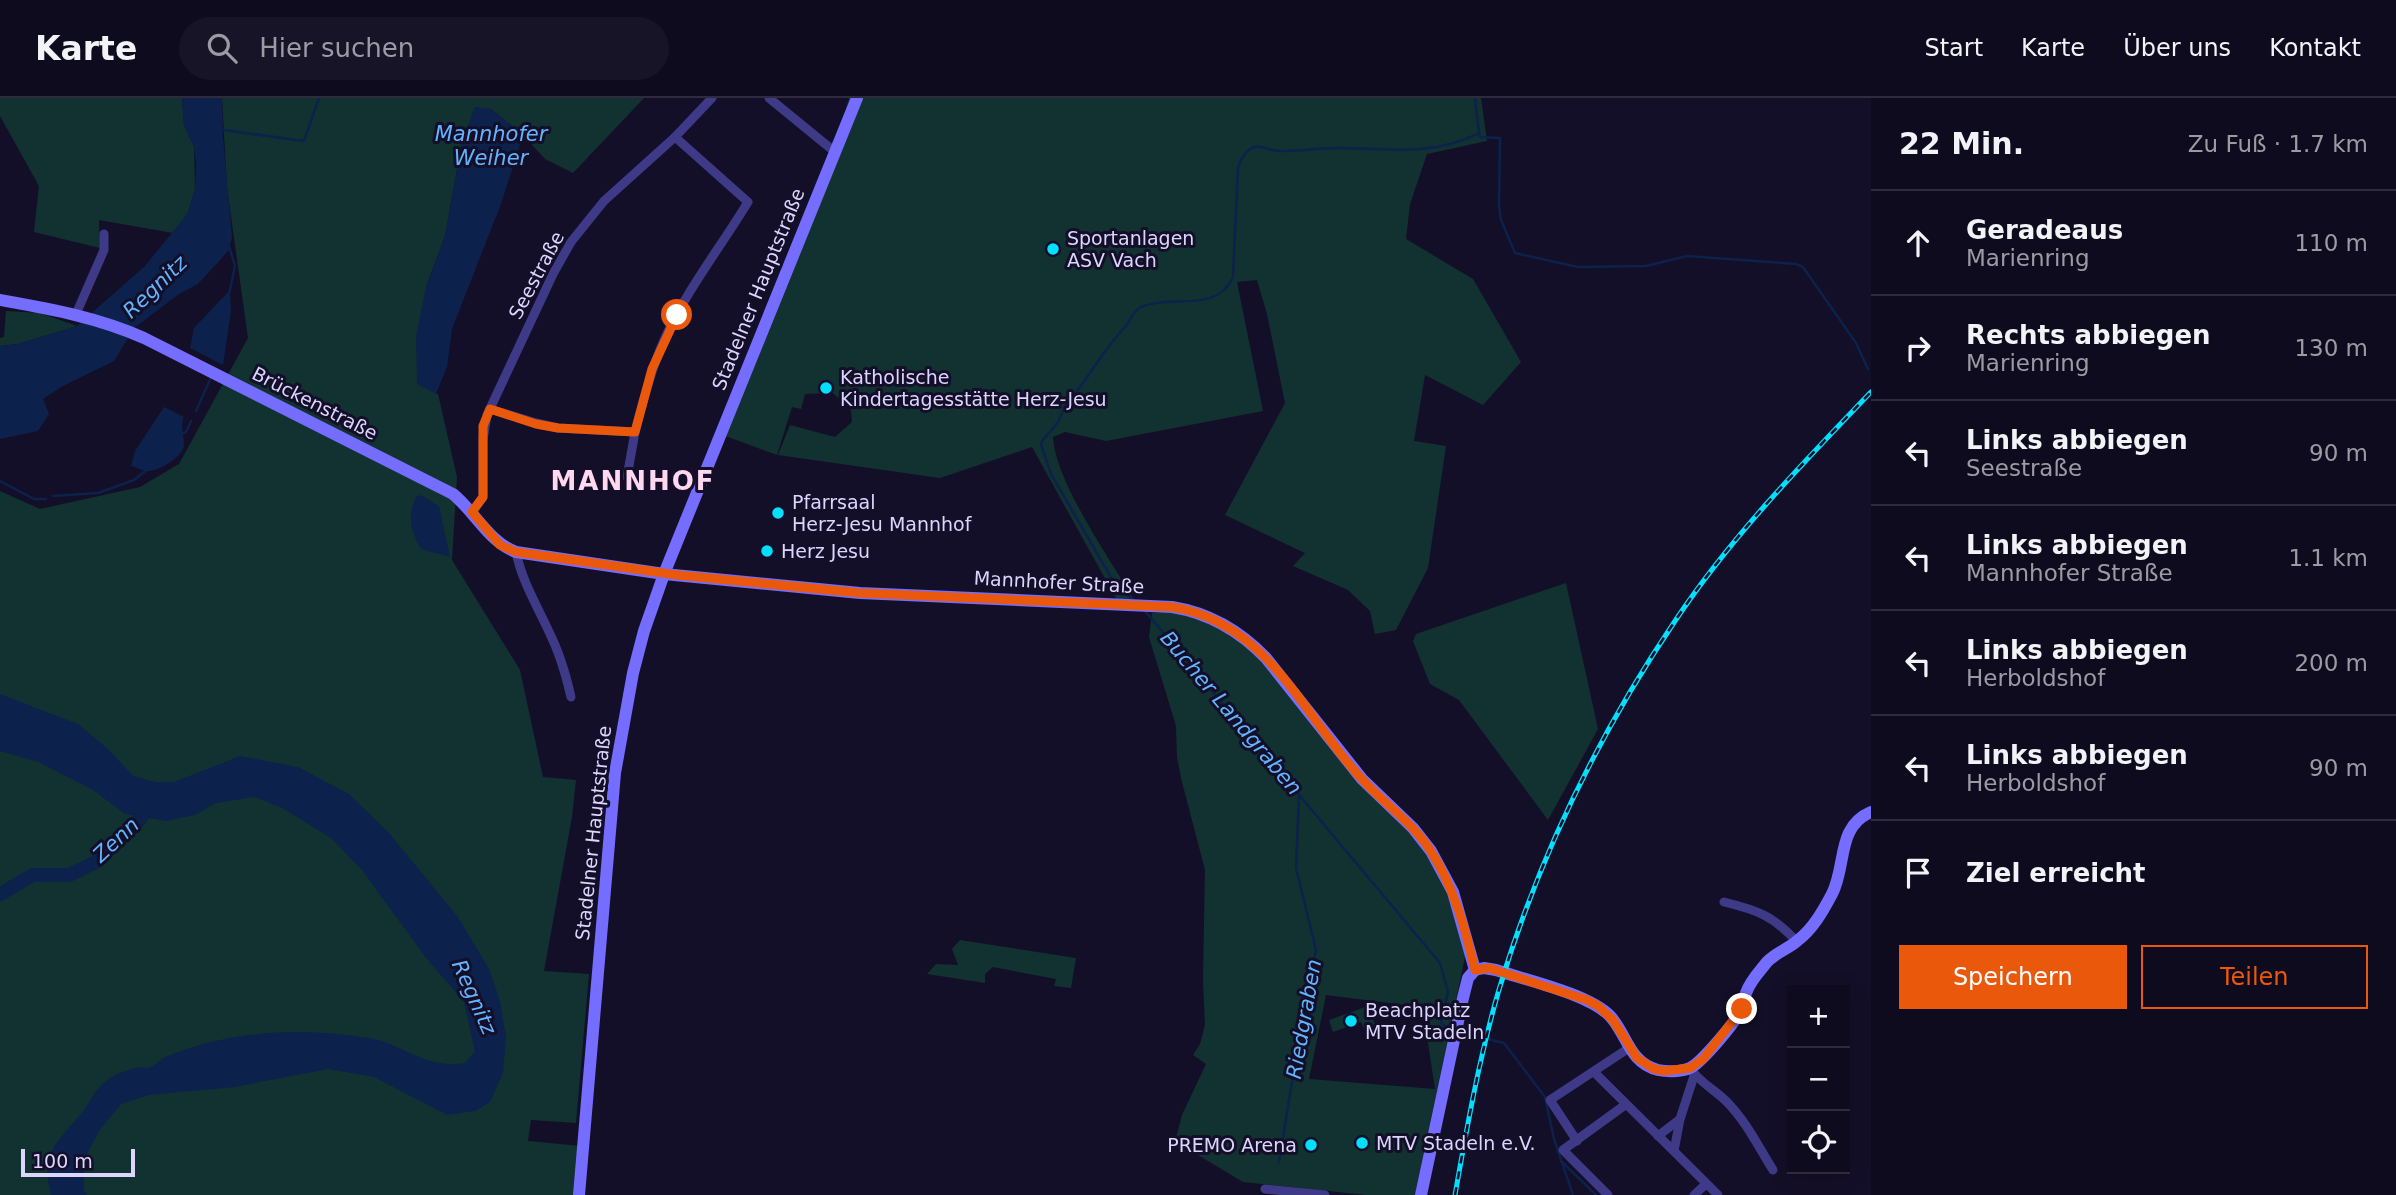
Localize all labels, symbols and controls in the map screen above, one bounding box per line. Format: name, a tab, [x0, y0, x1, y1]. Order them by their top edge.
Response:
search box	[179, 17, 669, 80]
text: Karte	[35, 29, 137, 68]
icon: search	[203, 29, 241, 67]
text: Hier suchen	[259, 33, 414, 63]
text: Start	[1924, 34, 1983, 62]
text: Karte	[2021, 34, 2085, 62]
text: Über uns	[2123, 34, 2231, 62]
text: Kontakt	[2269, 34, 2361, 62]
water label: Mannhofer Weiher	[435, 122, 549, 170]
text: 22 Min.	[1899, 126, 2024, 161]
text: Zu Fuß · 1.7 km	[2188, 131, 2368, 157]
street label: Stadelner Hauptstraße	[707, 185, 809, 393]
text: Geradeaus	[1966, 215, 2123, 245]
icon: ahead	[1899, 224, 1937, 262]
street label: Seestraße	[504, 227, 568, 323]
place label: Sportanlagen ASV Vach	[1067, 227, 1194, 271]
text: 110 m	[2294, 230, 2368, 256]
marker: Sportanlagen ASV Vach	[1045, 241, 1061, 257]
text: Marienring	[1966, 245, 2090, 271]
water label: Regnitz	[118, 250, 193, 323]
route start	[661, 299, 692, 330]
text: Rechts abbiegen	[1966, 320, 2211, 350]
icon: right	[1899, 329, 1937, 367]
text: 130 m	[2294, 335, 2368, 361]
text: Marienring	[1966, 350, 2090, 376]
street label: Brückenstraße	[249, 362, 381, 444]
place label: Katholische Kindertagesstätte Herz-Jesu	[840, 366, 1107, 410]
marker: Katholische Kindertagesstätte Herz-Jesu	[818, 380, 834, 396]
text: Links abbiegen	[1966, 425, 2188, 455]
icon: left	[1899, 434, 1937, 472]
text: 90 m	[2309, 440, 2368, 466]
text: Seestraße	[1966, 455, 2082, 481]
district label: MANNHOF	[550, 466, 716, 496]
place label: Pfarrsaal Herz-Jesu Mannhof	[792, 491, 973, 535]
marker: Pfarrsaal Herz-Jesu Mannhof	[770, 505, 786, 521]
text: Links abbiegen	[1966, 530, 2188, 560]
icon: left	[1899, 539, 1937, 577]
place label: Herz Jesu	[781, 540, 870, 562]
marker: Herz Jesu	[759, 543, 775, 559]
text: 1.1 km	[2288, 545, 2368, 571]
text: Mannhofer Straße	[1966, 560, 2173, 586]
street label: Mannhofer Straße	[973, 567, 1145, 597]
water label: Bucher Landgraben	[1155, 626, 1307, 800]
text: Links abbiegen	[1966, 635, 2188, 665]
icon: left	[1899, 644, 1937, 682]
text: 200 m	[2294, 650, 2368, 676]
text: Herboldshof	[1966, 665, 2105, 691]
street label: Stadelner Hauptstraße	[571, 725, 615, 941]
text: Links abbiegen	[1966, 740, 2188, 770]
icon: left	[1899, 749, 1937, 787]
text: 90 m	[2309, 755, 2368, 781]
text: Herboldshof	[1966, 770, 2105, 796]
water label: Zenn	[87, 813, 144, 868]
icon: arrive	[1899, 854, 1937, 892]
text: Ziel erreicht	[1966, 858, 2146, 888]
button: Speichern	[1899, 945, 2127, 1009]
button: Teilen	[2141, 945, 2368, 1009]
water label: Regnitz	[447, 956, 501, 1039]
water label: Riedgraben	[1282, 957, 1326, 1081]
map controls	[1787, 985, 1850, 1174]
button: +	[1787, 985, 1850, 1048]
route end	[1726, 993, 1757, 1024]
place label: Beachplatz MTV Stadeln	[1365, 999, 1484, 1043]
marker: Beachplatz MTV Stadeln	[1343, 1013, 1359, 1029]
button: −	[1787, 1048, 1850, 1111]
button: locate	[1787, 1111, 1850, 1174]
place label: MTV Stadeln e.V.	[1376, 1132, 1536, 1154]
place label: PREMO Arena	[1167, 1134, 1297, 1156]
marker: MTV Stadeln e.V.	[1354, 1135, 1370, 1151]
marker: PREMO Arena	[1303, 1137, 1319, 1153]
scale bar	[21, 1146, 135, 1178]
text: 100 m	[32, 1150, 93, 1172]

